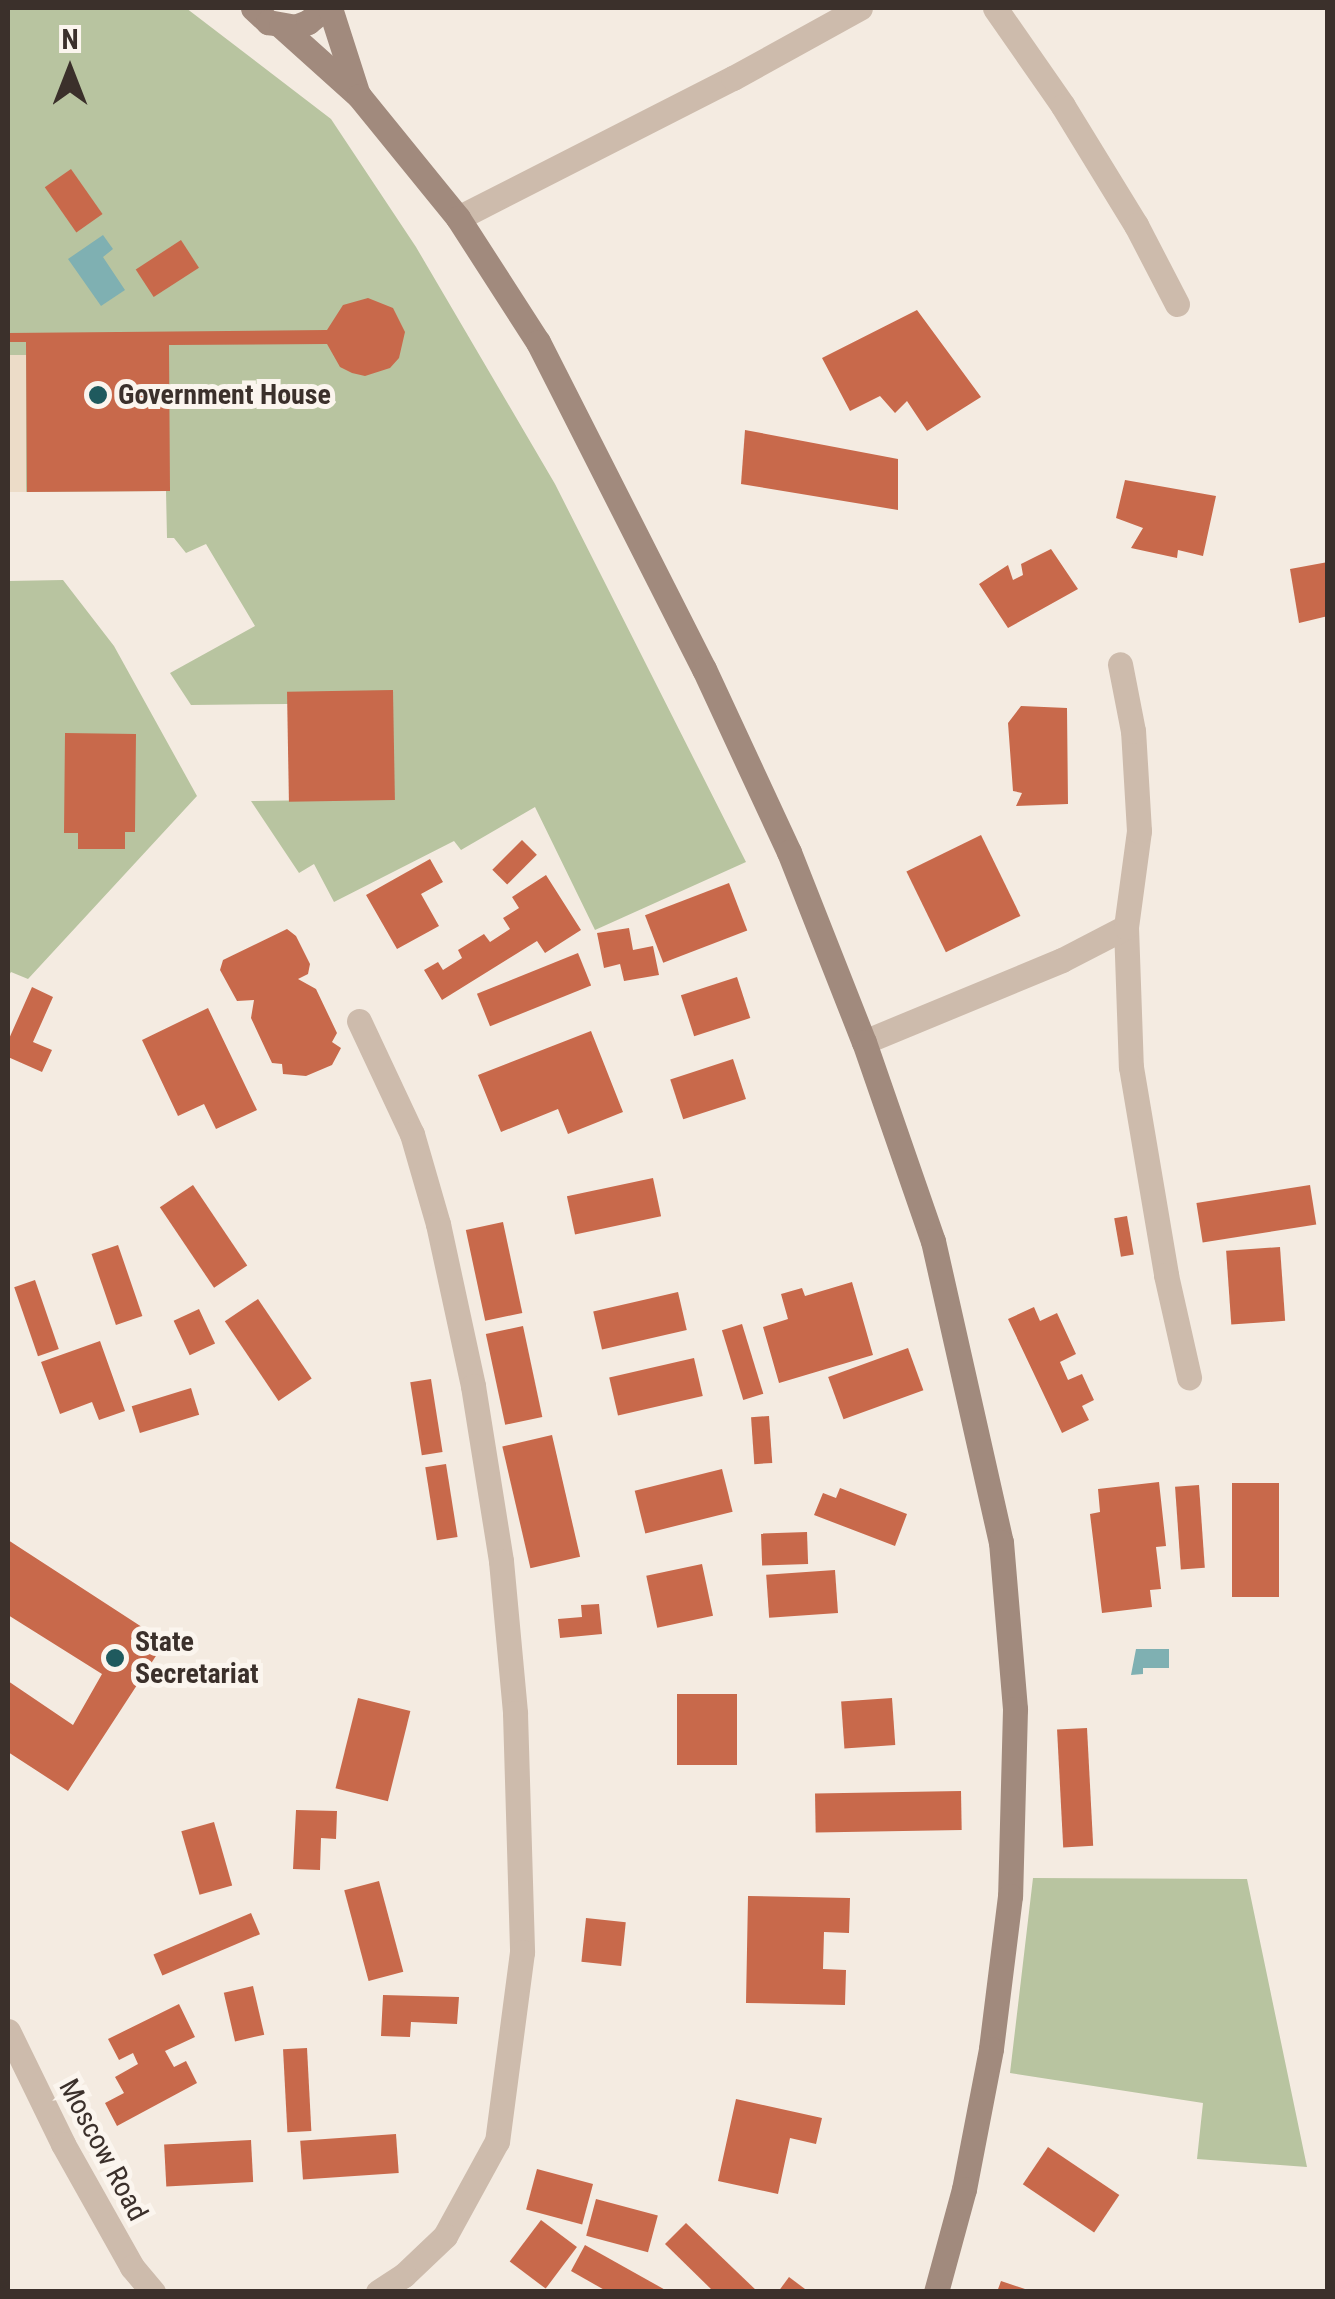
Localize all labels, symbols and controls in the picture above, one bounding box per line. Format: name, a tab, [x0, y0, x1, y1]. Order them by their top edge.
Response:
north arrow	[20, 20, 120, 120]
text: N	[61, 23, 79, 56]
place label: Government House	[118, 378, 331, 412]
marker: Government House	[87, 384, 109, 406]
place label: State Secretariat	[135, 1625, 259, 1691]
marker: State Secretariat	[104, 1647, 126, 1669]
street label: Moscow Road	[52, 2073, 154, 2227]

